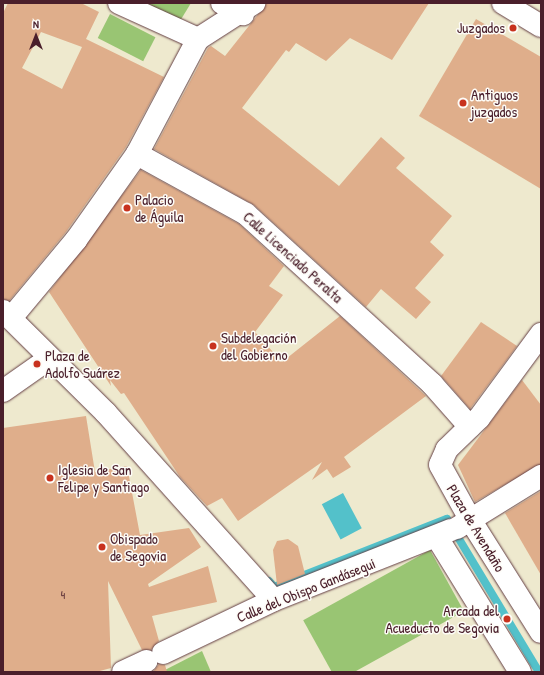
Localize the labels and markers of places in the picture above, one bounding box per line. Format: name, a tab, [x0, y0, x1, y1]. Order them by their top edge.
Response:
place label: Juzgados	[457, 19, 505, 37]
marker: Juzgados	[508, 23, 518, 33]
place label: Antiguos juzgados	[471, 85, 518, 120]
marker: Antiguos juzgados	[458, 98, 468, 108]
place label: Palacio de Águila	[135, 190, 183, 225]
marker: Palacio de Águila	[122, 203, 132, 213]
place label: Subdelegación del Gobierno	[221, 328, 296, 363]
marker: Subdelegación del Gobierno	[208, 341, 218, 351]
place label: Plaza de Adolfo Suárez	[45, 346, 120, 381]
marker: Plaza de Adolfo Suárez	[32, 359, 42, 369]
place label: Iglesia de San Felipe y Santiago	[58, 460, 149, 495]
marker: Iglesia de San Felipe y Santiago	[45, 473, 55, 483]
place label: Obispado de Segovia	[110, 529, 166, 564]
marker: Obispado de Segovia	[97, 542, 107, 552]
place label: Arcada del Acueducto de Segovia	[385, 601, 499, 636]
marker: Arcada del Acueducto de Segovia	[502, 614, 512, 624]

